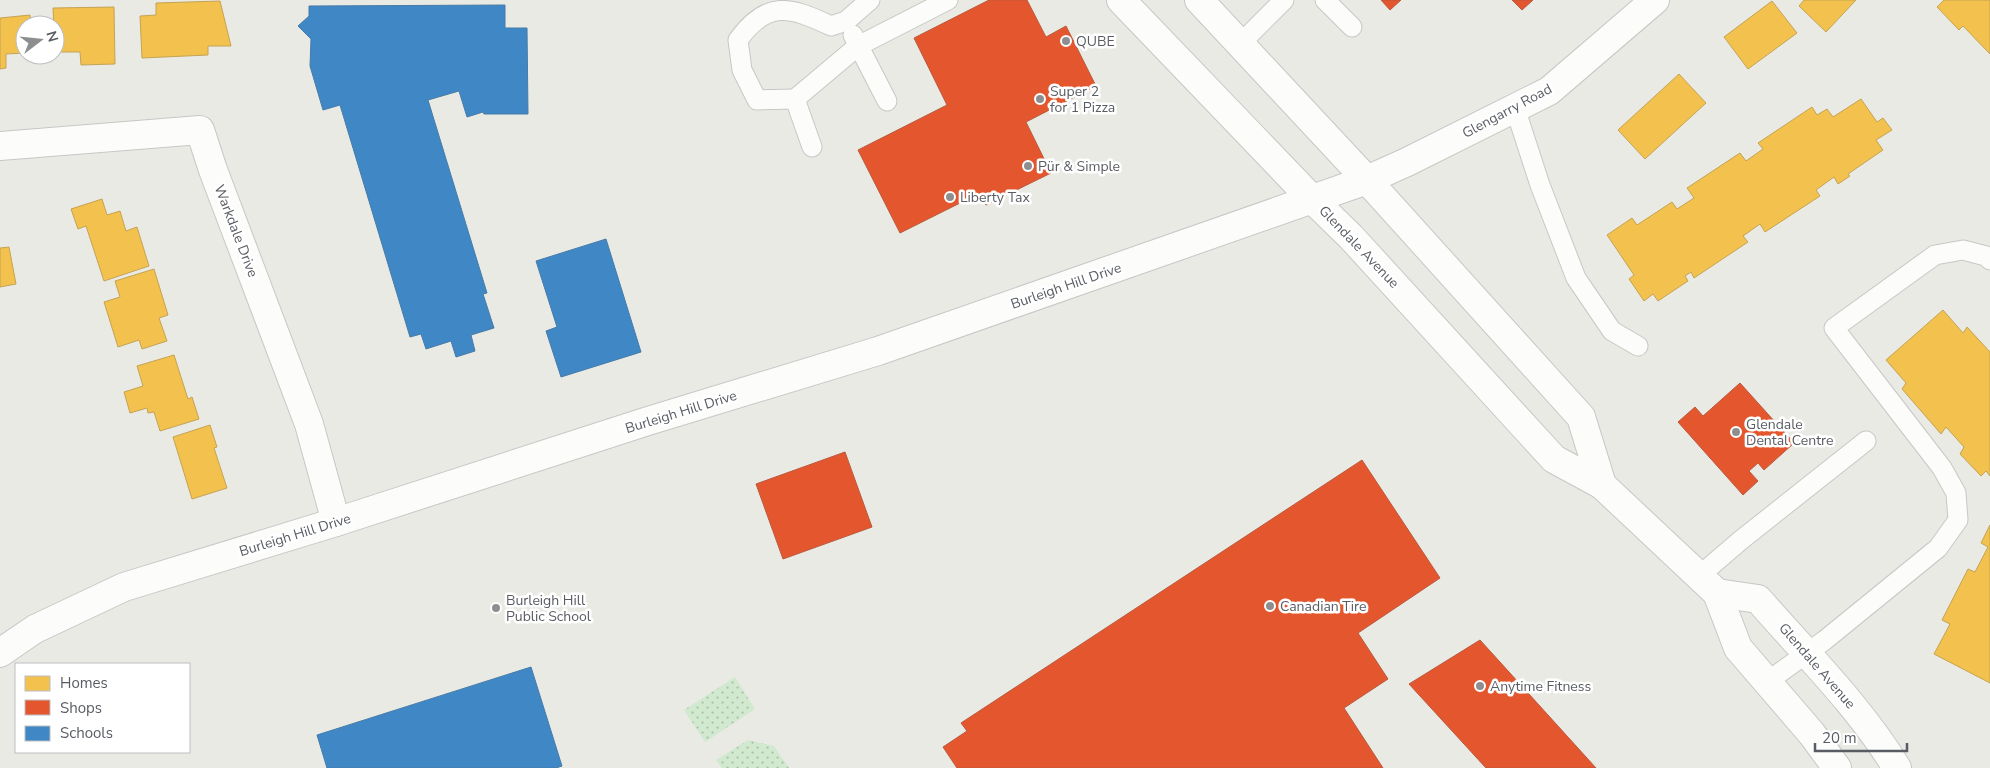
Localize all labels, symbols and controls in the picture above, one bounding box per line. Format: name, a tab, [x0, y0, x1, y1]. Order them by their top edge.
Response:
north arrow	[15, 15, 65, 65]
text: N	[41, 29, 63, 44]
place label: QUBE	[1076, 32, 1115, 51]
marker: QUBE	[1060, 35, 1072, 47]
street label: Glengarry Road	[1459, 79, 1555, 143]
place label: Super 2 for 1 Pizza	[1050, 82, 1115, 117]
marker: Super 2 for 1 Pizza	[1034, 93, 1046, 105]
place label: Pür & Simple	[1038, 157, 1120, 176]
marker: Pür & Simple	[1022, 160, 1034, 172]
street label: Warkdale Drive	[210, 182, 262, 280]
place label: Liberty Tax	[960, 188, 1030, 207]
marker: Liberty Tax	[944, 191, 956, 203]
street label: Glendale Avenue	[1315, 202, 1403, 292]
street label: Burleigh Hill Drive	[1008, 258, 1124, 314]
street label: Burleigh Hill Drive	[623, 386, 739, 438]
place label: Glendale Dental Centre	[1746, 415, 1833, 450]
marker: Glendale Dental Centre	[1730, 426, 1742, 438]
street label: Burleigh Hill Drive	[237, 509, 353, 561]
place label: Burleigh Hill Public School	[506, 591, 592, 626]
place label: Canadian Tire	[1280, 597, 1366, 616]
marker: Canadian Tire	[1264, 600, 1276, 612]
marker: Burleigh Hill Public School	[490, 602, 502, 614]
street label: Glendale Avenue	[1774, 619, 1860, 713]
legend	[15, 663, 190, 753]
text: Homes	[60, 673, 108, 693]
place label: Anytime Fitness	[1490, 677, 1592, 696]
marker: Anytime Fitness	[1474, 680, 1486, 692]
text: Shops	[60, 698, 102, 718]
scale bar	[1815, 720, 1908, 752]
text: Schools	[60, 723, 113, 743]
text: 20 m	[1822, 728, 1857, 748]

